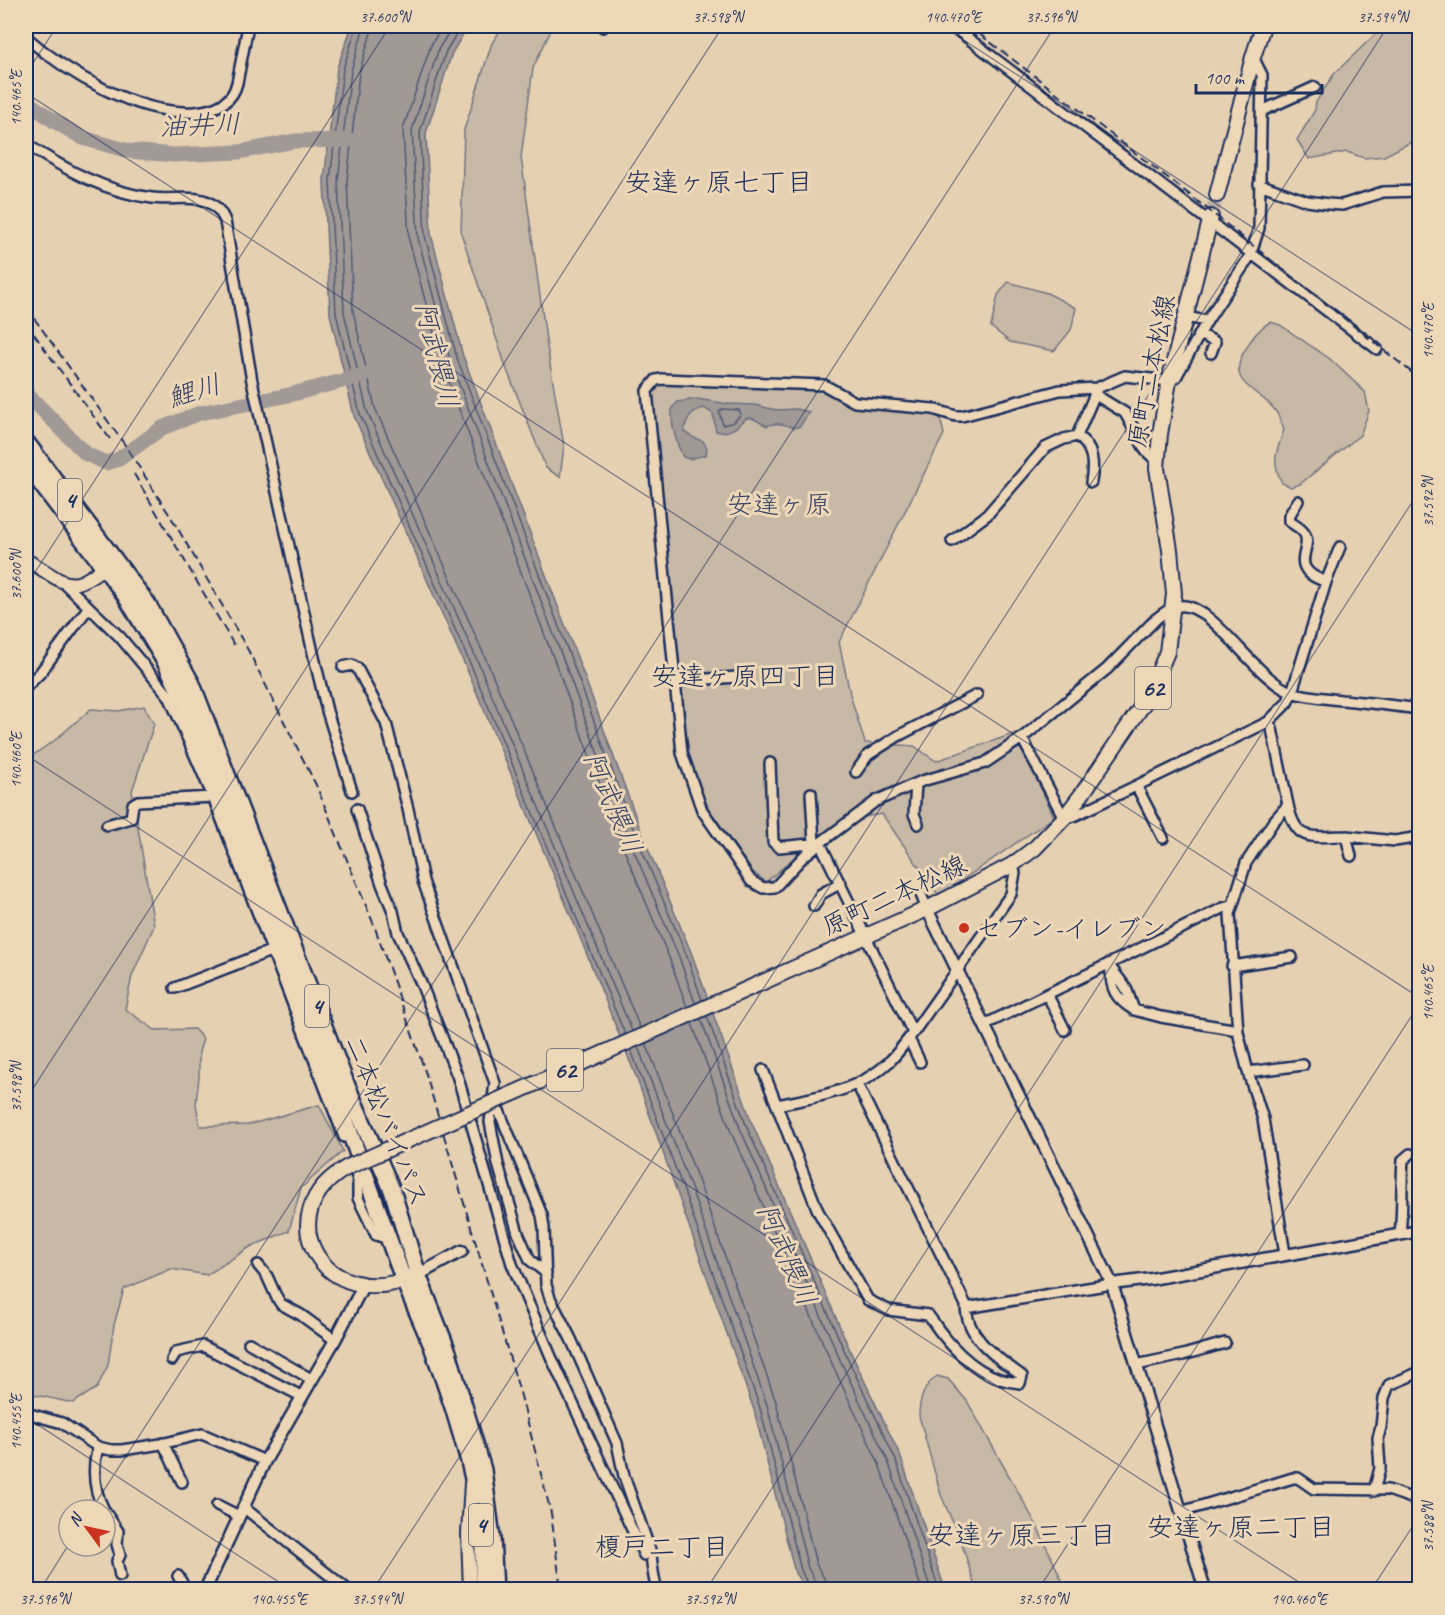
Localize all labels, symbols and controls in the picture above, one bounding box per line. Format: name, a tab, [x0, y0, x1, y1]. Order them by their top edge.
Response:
text: 37.600°N	[360, 8, 413, 27]
text: 37.598°N	[693, 8, 746, 27]
text: 140.470°E	[925, 8, 983, 27]
text: 37.596°N	[1026, 8, 1079, 27]
text: 37.594°N	[1358, 8, 1411, 27]
scale bar	[1196, 57, 1322, 95]
text: 100 m	[1205, 67, 1246, 89]
text: 140.465°E	[7, 68, 26, 126]
water label: 油井川	[159, 107, 241, 143]
district label: 安達ヶ原七丁目	[625, 165, 814, 199]
street label: 原町二本松線	[1120, 291, 1183, 451]
water label: 阿武隈川	[407, 298, 467, 412]
text: 140.470°E	[1419, 301, 1438, 359]
water label: 鯉川	[163, 367, 225, 415]
text: 37.592°N	[1419, 474, 1438, 527]
road number: 4	[58, 479, 82, 521]
park label: 安達ヶ原	[727, 488, 831, 521]
text: 37.600°N	[7, 547, 26, 600]
district label: 安達ヶ原四丁目	[651, 659, 840, 693]
road number: 62	[1135, 667, 1171, 709]
text: 140.460°E	[7, 730, 26, 788]
water label: 阿武隈川	[576, 747, 650, 859]
street label: 原町二本松線	[817, 848, 972, 943]
place label: セブン-イレブン	[976, 912, 1166, 945]
marker: セブン-イレブン	[957, 921, 971, 935]
text: 140.465°E	[1419, 963, 1438, 1021]
road number: 4	[305, 985, 329, 1027]
street label: 二本松バイパス	[337, 1031, 436, 1212]
road number: 62	[547, 1049, 583, 1091]
text: 37.598°N	[7, 1059, 26, 1112]
water label: 阿武隈川	[750, 1199, 824, 1311]
text: 140.455°E	[7, 1392, 26, 1450]
north arrow	[57, 1498, 117, 1558]
text: 37.588°N	[1419, 1499, 1438, 1552]
road number: 4	[469, 1504, 493, 1546]
text: N	[64, 1508, 88, 1530]
district label: 安達ヶ原二丁目	[1147, 1510, 1336, 1544]
district label: 安達ヶ原三丁目	[928, 1518, 1117, 1552]
district label: 榎戸二丁目	[595, 1530, 730, 1564]
text: 37.596°N	[20, 1590, 73, 1609]
text: 140.455°E	[251, 1590, 309, 1609]
text: 37.594°N	[352, 1590, 405, 1609]
text: 37.592°N	[685, 1590, 738, 1609]
text: 37.590°N	[1018, 1590, 1071, 1609]
text: 140.460°E	[1271, 1590, 1329, 1609]

